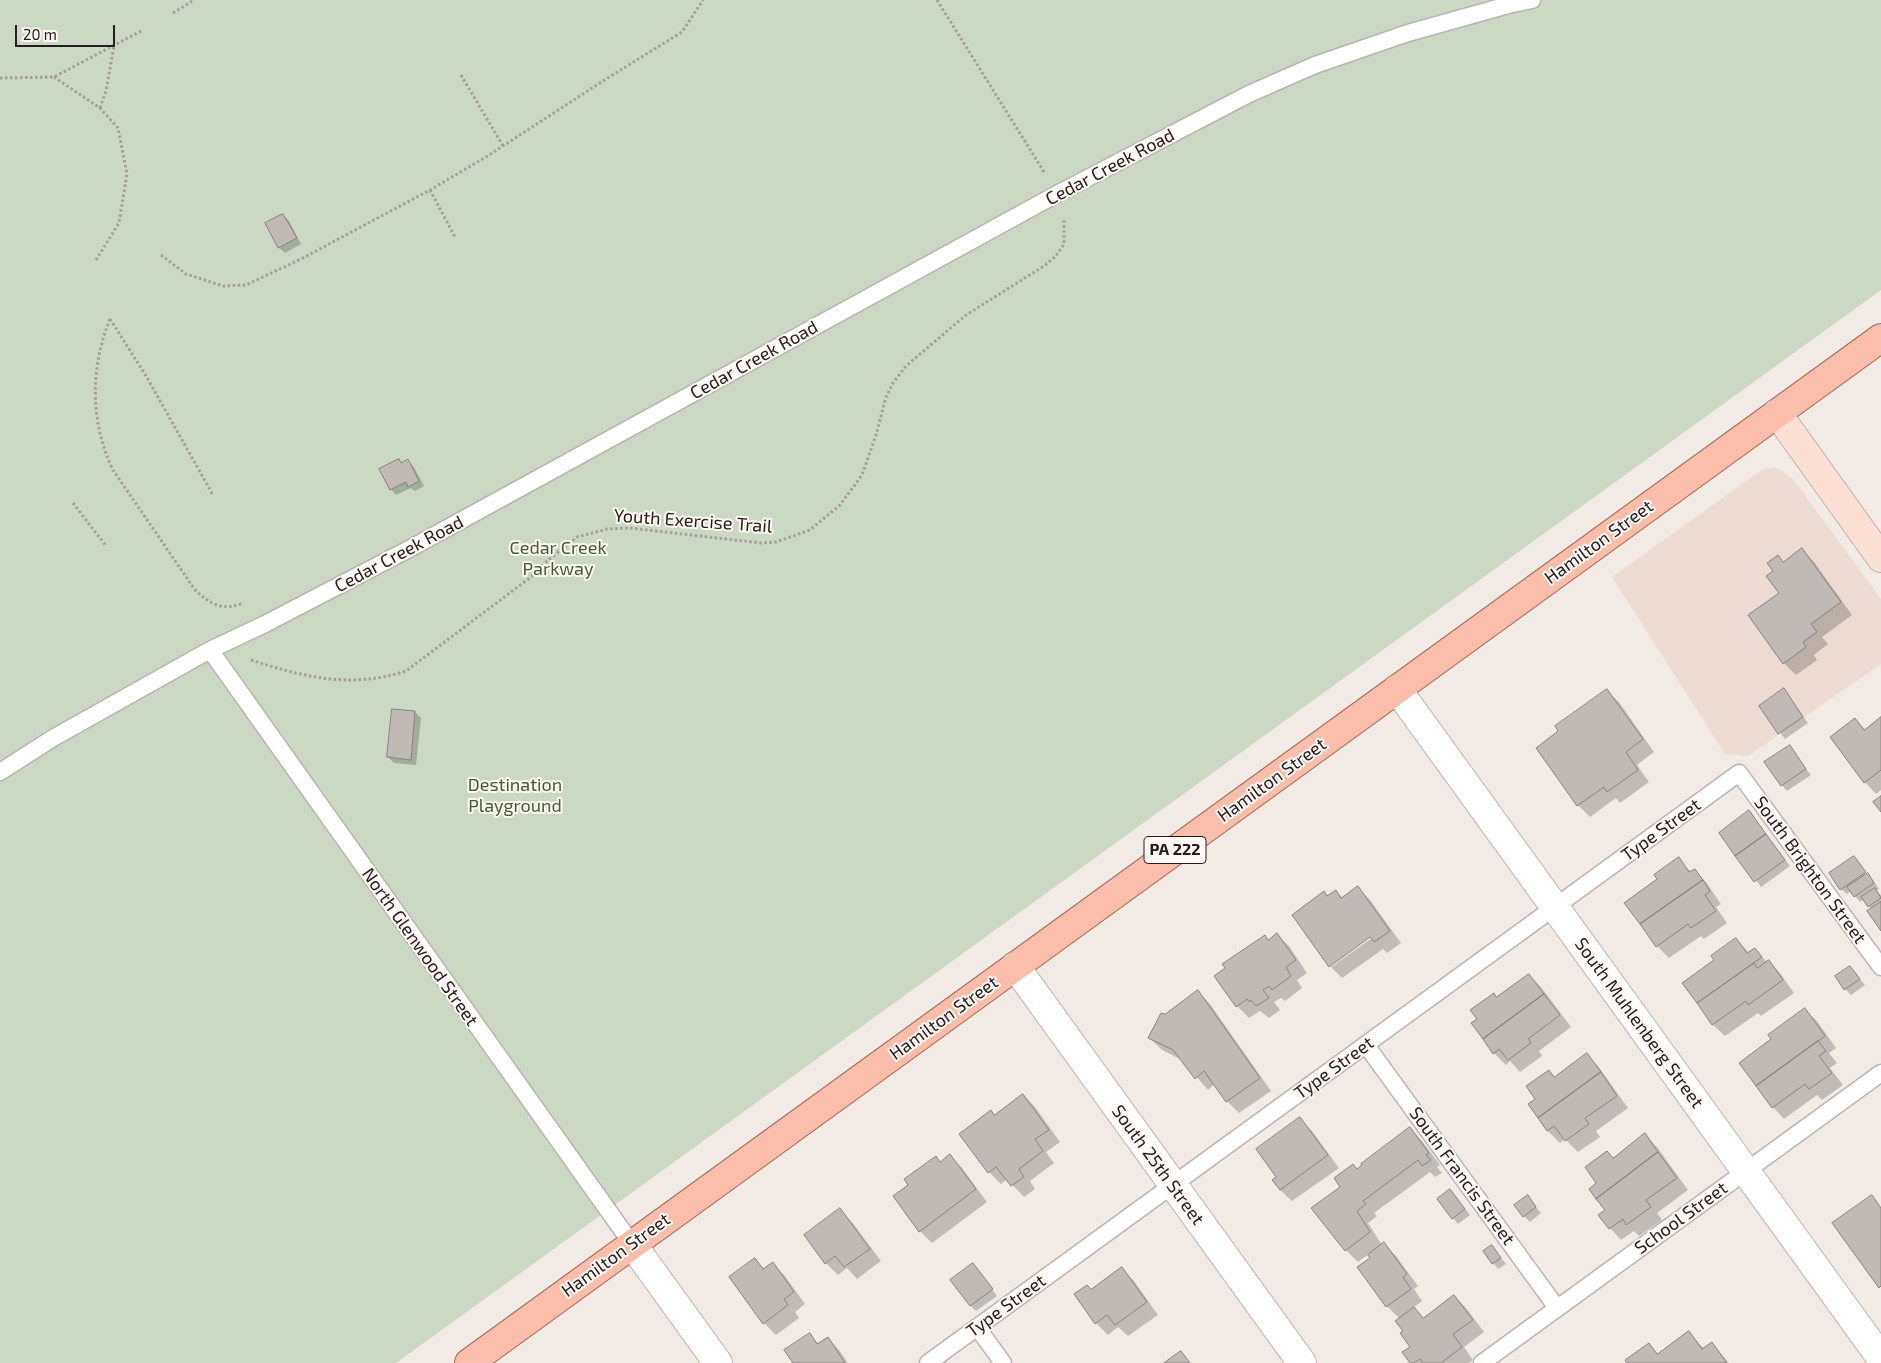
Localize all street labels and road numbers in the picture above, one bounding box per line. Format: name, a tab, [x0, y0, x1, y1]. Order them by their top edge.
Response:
street label: Cedar Creek Road	[1042, 124, 1178, 210]
street label: Cedar Creek Road	[686, 316, 822, 404]
street label: Hamilton Street	[1540, 495, 1658, 589]
street label: Youth Exercise Trail	[613, 505, 773, 537]
street label: Cedar Creek Road	[331, 511, 467, 597]
street label: Hamilton Street	[1213, 733, 1331, 827]
street label: South Brighton Street	[1749, 792, 1871, 948]
street label: Type Street	[1617, 794, 1705, 866]
road number: PA 222	[1144, 836, 1206, 864]
street label: North Glenwood Street	[357, 864, 483, 1030]
street label: South Muhlenberg Street	[1570, 934, 1708, 1112]
street label: Hamilton Street	[885, 971, 1003, 1065]
street label: Type Street	[1290, 1032, 1378, 1104]
street label: South 25th Street	[1107, 1101, 1209, 1229]
street label: South Francis Street	[1405, 1103, 1519, 1249]
street label: School Street	[1630, 1177, 1732, 1259]
street label: Hamilton Street	[557, 1208, 675, 1302]
street label: Type Street	[962, 1270, 1050, 1342]

